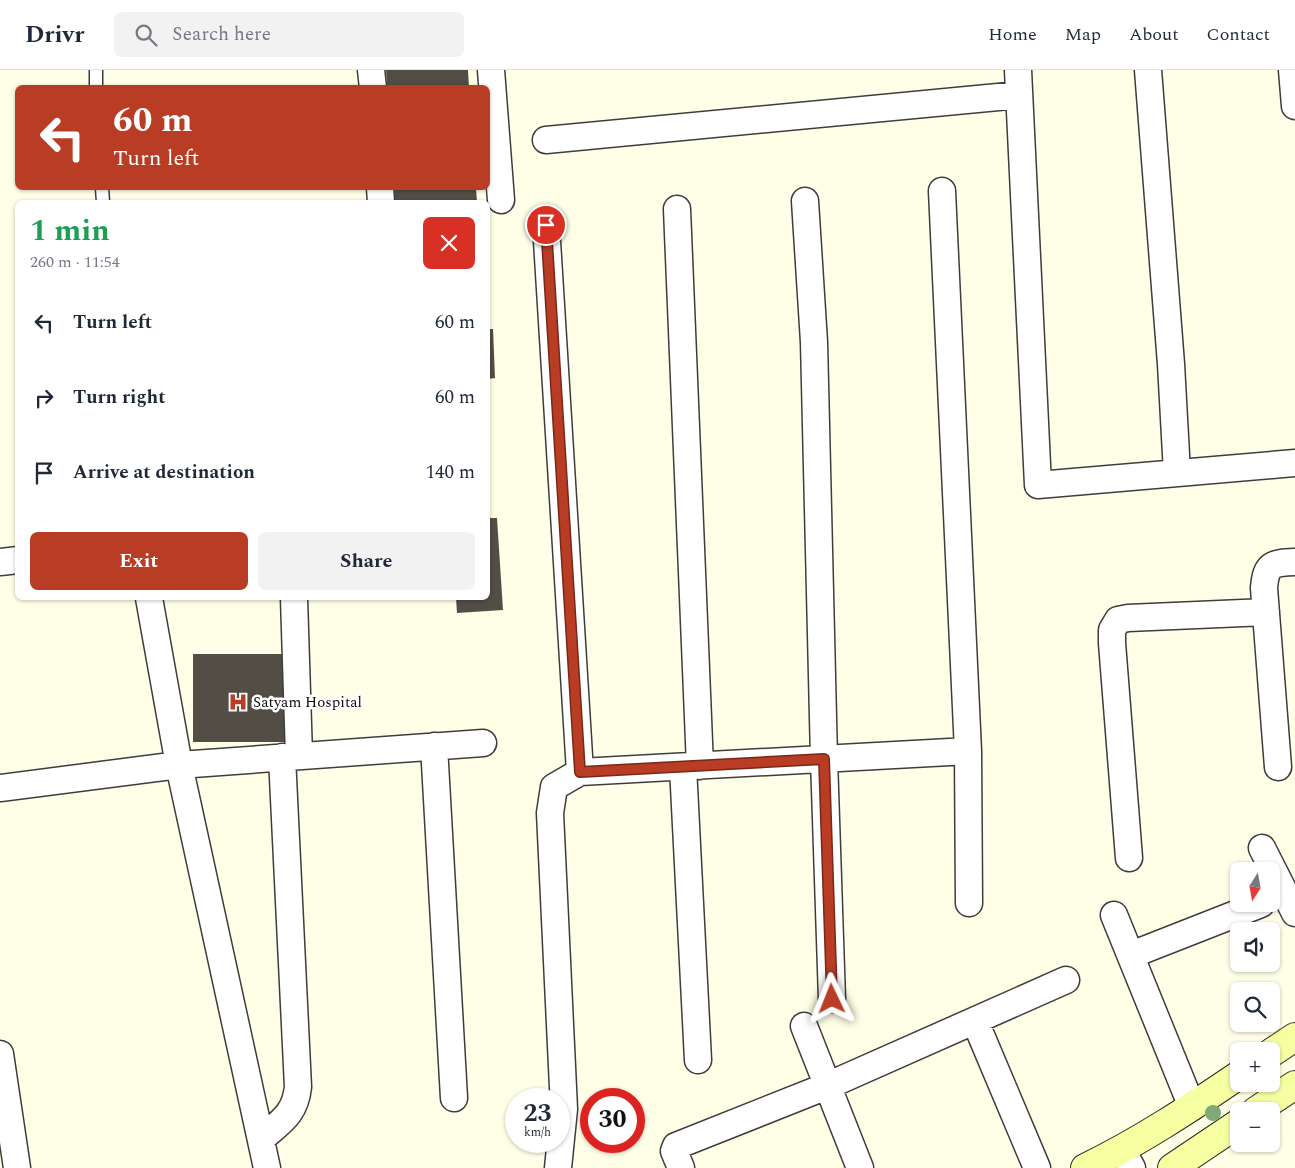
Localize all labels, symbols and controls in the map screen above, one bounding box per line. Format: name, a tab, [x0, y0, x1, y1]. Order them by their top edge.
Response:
search box	[114, 12, 464, 57]
text: Drivr	[25, 17, 84, 53]
text: Search here	[172, 20, 271, 49]
icon: search	[132, 21, 160, 49]
text: Home	[988, 21, 1037, 48]
text: Map	[1065, 21, 1101, 48]
text: About	[1129, 21, 1179, 48]
text: Contact	[1207, 21, 1270, 48]
text: 60 m	[113, 94, 193, 147]
icon: left	[30, 105, 95, 170]
text: Turn left	[113, 142, 199, 175]
pin	[525, 204, 567, 246]
text: 1 min	[30, 208, 110, 254]
icon: arrive	[532, 211, 560, 239]
button: close	[423, 217, 475, 269]
text: 260 m · 11:54	[30, 250, 120, 274]
text: Turn left	[73, 308, 152, 337]
text: 60 m	[435, 308, 475, 337]
icon: left	[30, 309, 58, 337]
text: Turn right	[73, 383, 166, 412]
text: 60 m	[435, 383, 475, 412]
icon: right	[30, 384, 58, 412]
text: Arrive at destination	[73, 458, 255, 487]
text: 140 m	[425, 458, 475, 487]
icon: arrive	[30, 459, 58, 487]
button: Exit	[30, 532, 248, 590]
button: Share	[258, 532, 475, 590]
hospital icon: Satyam Hospital	[227, 691, 249, 713]
place label: Satyam Hospital	[253, 691, 362, 714]
north arrow	[1230, 862, 1280, 912]
map controls	[1230, 862, 1280, 1152]
button: sound	[1230, 922, 1280, 972]
position arrow	[805, 972, 857, 1024]
button: search	[1230, 982, 1280, 1032]
button: +	[1230, 1042, 1280, 1092]
speed limit sign: 30	[580, 1088, 645, 1153]
text: 23	[523, 1095, 552, 1133]
button: −	[1230, 1102, 1280, 1152]
text: km/h	[524, 1123, 551, 1142]

